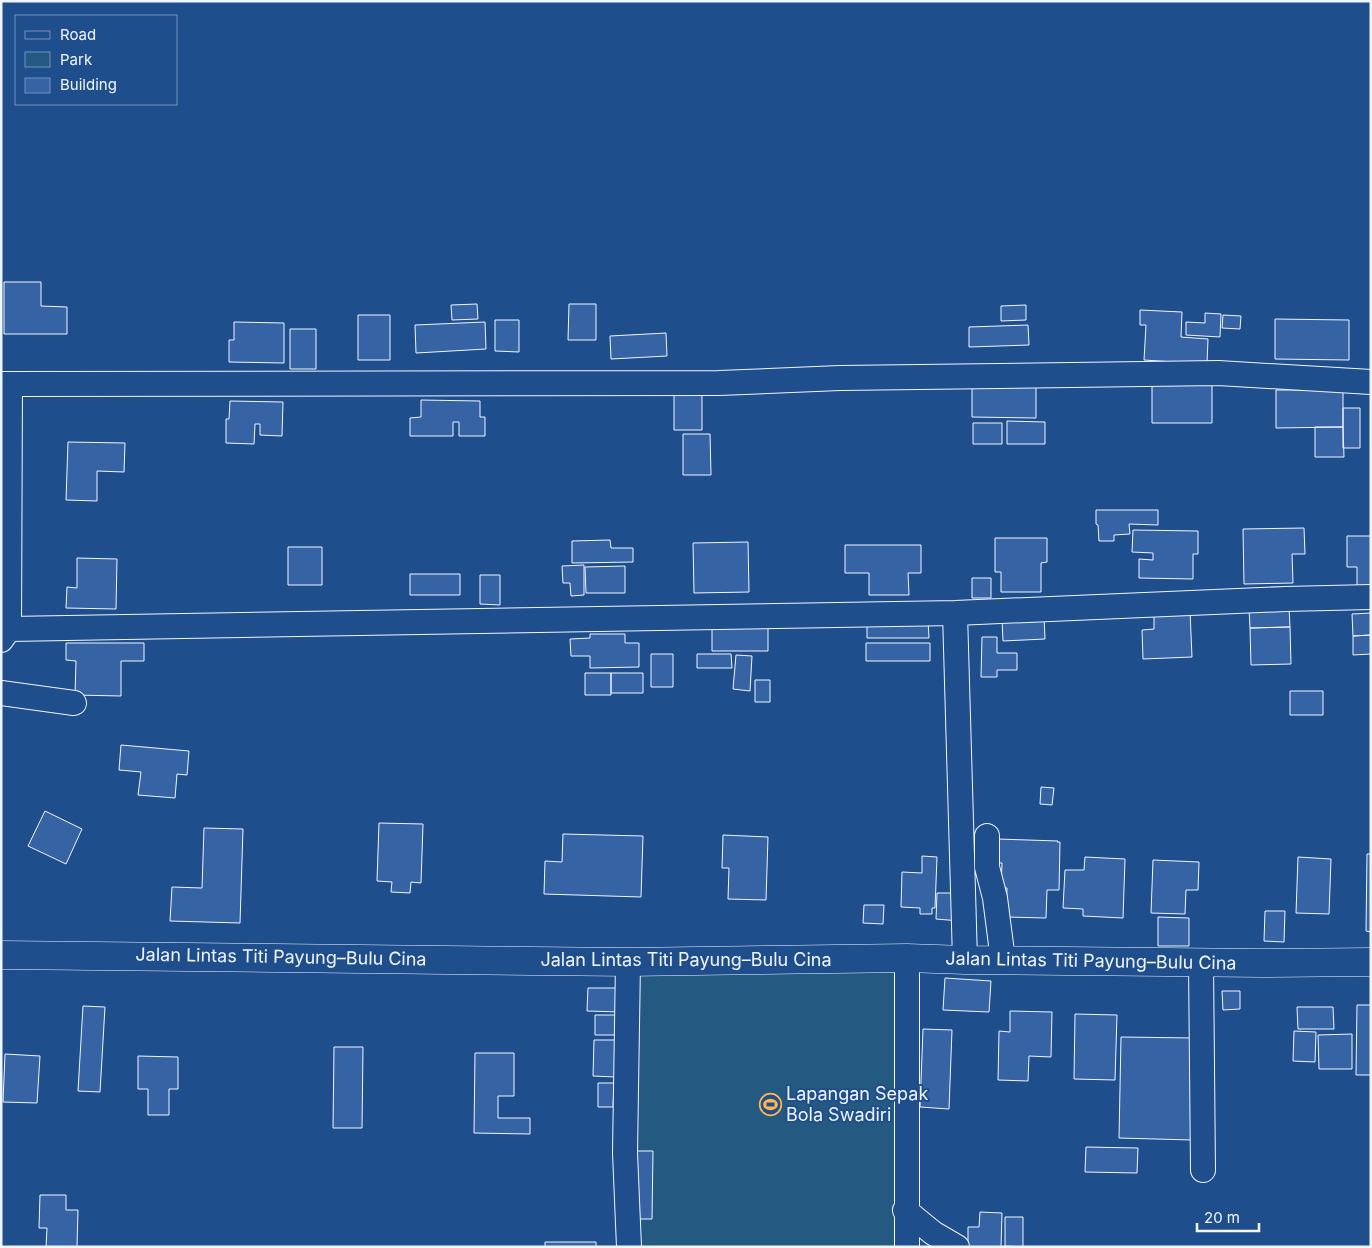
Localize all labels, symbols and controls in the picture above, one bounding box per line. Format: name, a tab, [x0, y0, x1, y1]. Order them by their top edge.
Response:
legend	[15, 15, 178, 105]
text: Road	[60, 25, 96, 44]
text: Park	[60, 50, 93, 69]
text: Building	[60, 75, 117, 94]
street label: Jalan Lintas Titi Payung–Bulu Cina	[135, 943, 427, 970]
street label: Jalan Lintas Titi Payung–Bulu Cina	[945, 947, 1237, 974]
street label: Jalan Lintas Titi Payung–Bulu Cina	[540, 949, 832, 970]
place label: Lapangan Sepak Bola Swadiri	[786, 1083, 928, 1125]
sports icon: Lapangan Sepak Bola Swadiri	[758, 1092, 782, 1116]
scale bar	[1197, 1200, 1260, 1232]
text: 20 m	[1204, 1208, 1240, 1227]

